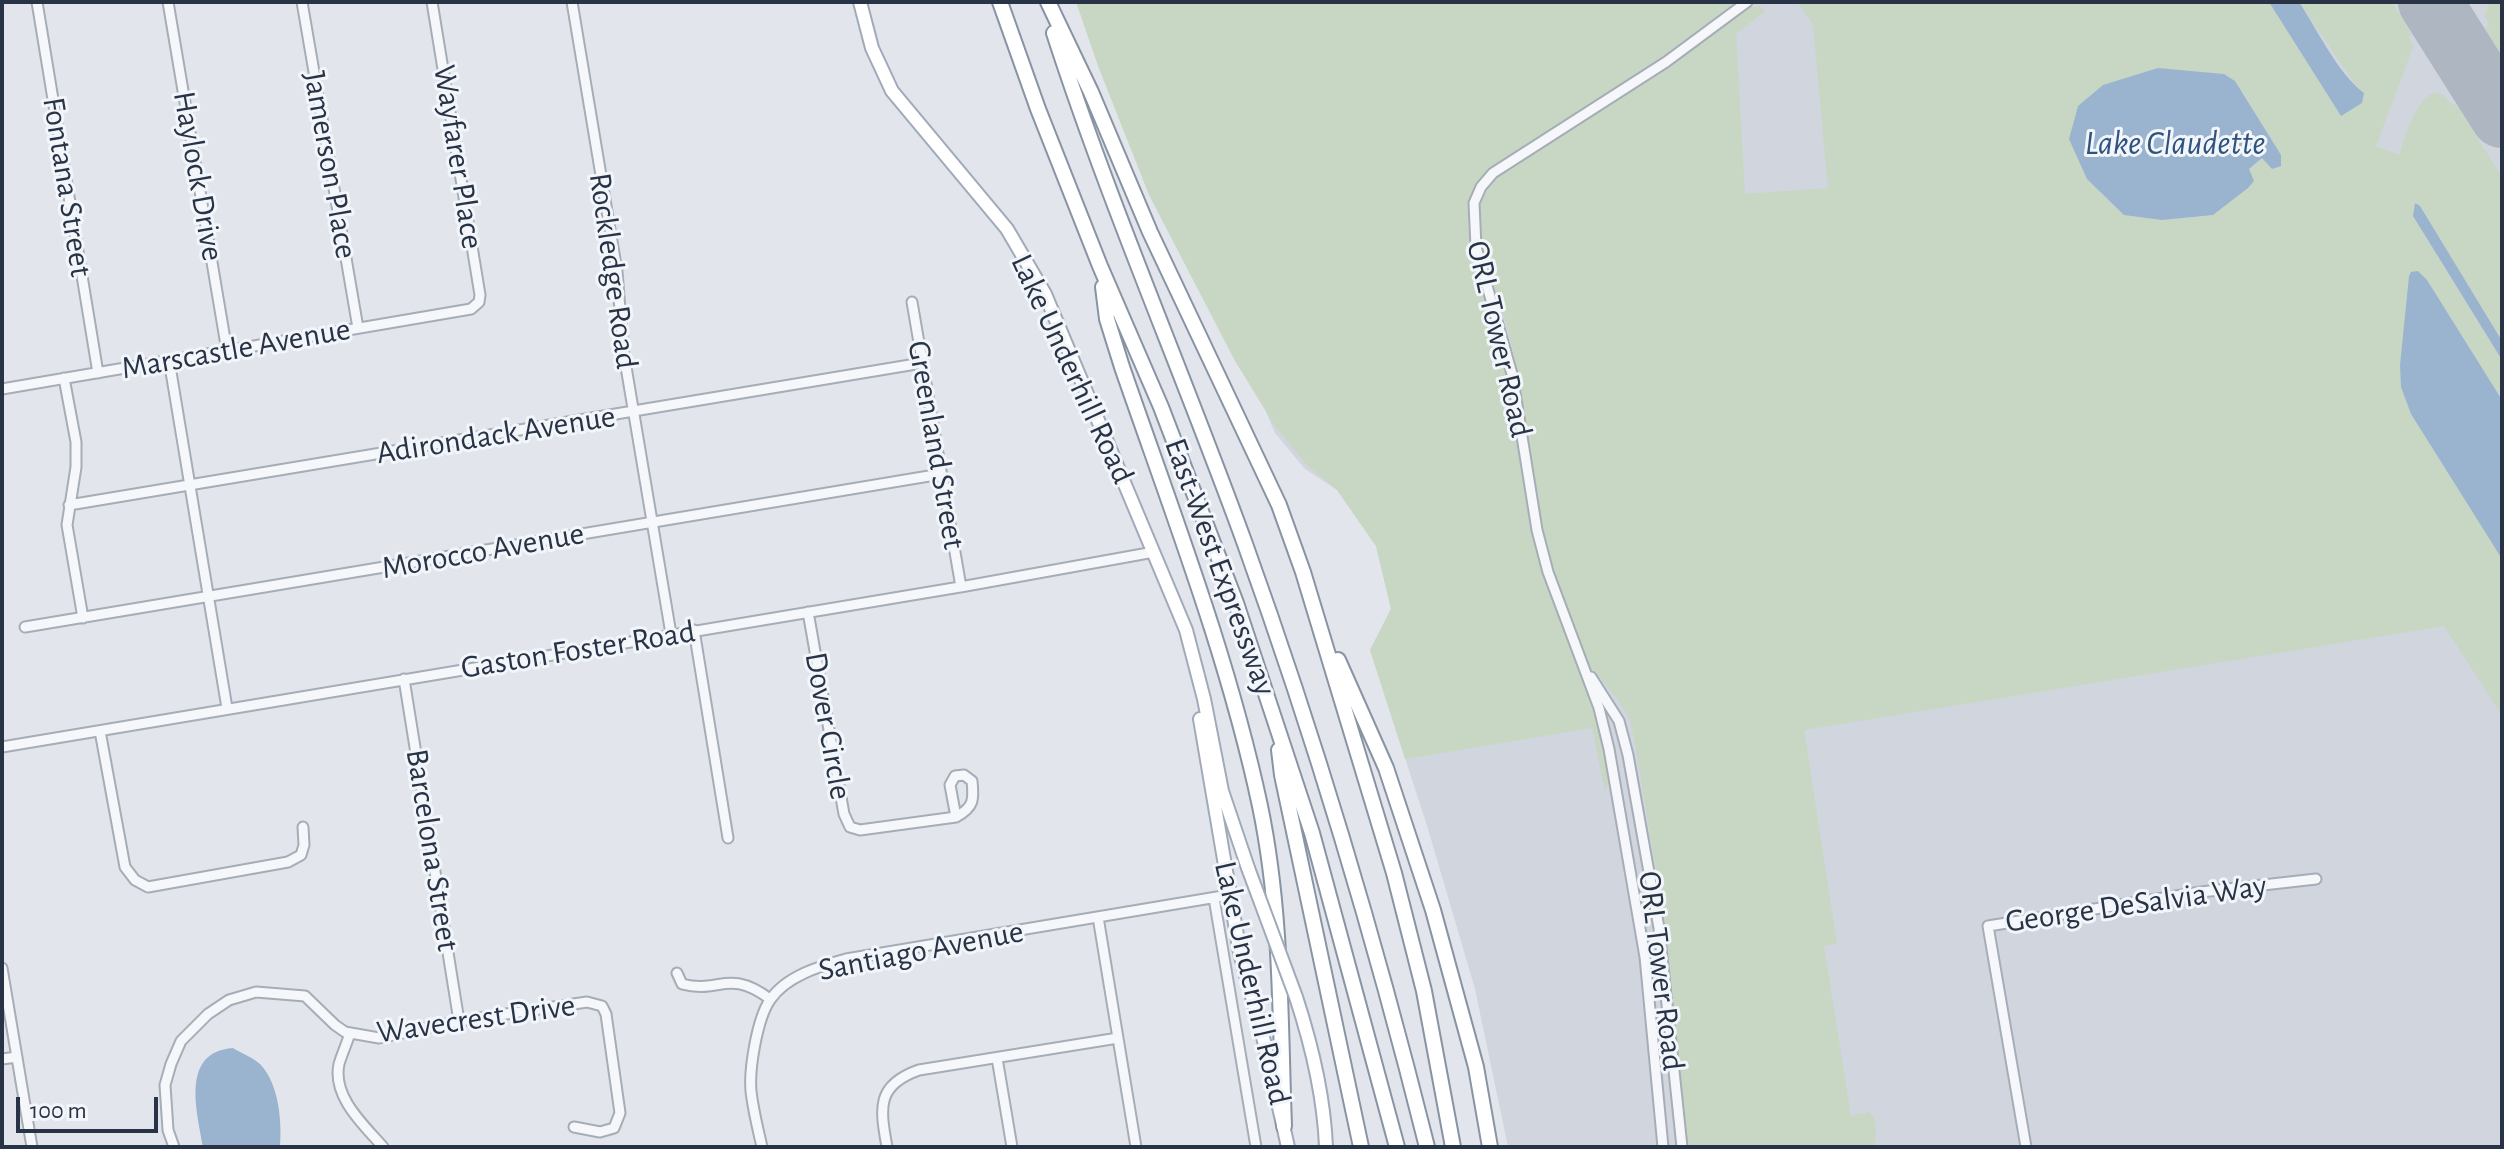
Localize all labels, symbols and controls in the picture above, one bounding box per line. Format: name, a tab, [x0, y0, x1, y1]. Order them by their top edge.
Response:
street label: Wayfarer Place	[425, 62, 491, 252]
street label: Jamerson Place	[295, 68, 365, 262]
street label: Haylock Drive	[164, 88, 232, 264]
street label: Fontana Street	[34, 95, 100, 279]
water label: Lake Claudette	[2085, 124, 2265, 164]
street label: Rockledge Road	[580, 170, 646, 372]
street label: ORL Tower Road	[1458, 237, 1540, 441]
street label: Lake Underhill Road	[1002, 248, 1142, 490]
street label: Marscastle Avenue	[119, 310, 353, 388]
street label: Greenland Street	[899, 338, 973, 552]
street label: Adirondack Avenue	[374, 397, 618, 473]
street label: East-West Expressway	[1156, 433, 1284, 701]
street label: Morocco Avenue	[379, 514, 587, 588]
street label: Gaston Foster Road	[458, 613, 698, 687]
street label: Dover Circle	[796, 649, 860, 803]
street label: Barcelona Street	[397, 746, 467, 954]
street label: Lake Underhill Road	[1205, 857, 1299, 1109]
street label: George DeSalvia Way	[2003, 867, 2269, 941]
street label: ORL Tower Road	[1630, 869, 1692, 1073]
street label: Santiago Avenue	[815, 912, 1027, 990]
street label: Wavecrest Drive	[374, 986, 578, 1052]
scale bar	[20, 1081, 162, 1131]
text: 100 m	[30, 1099, 87, 1123]

